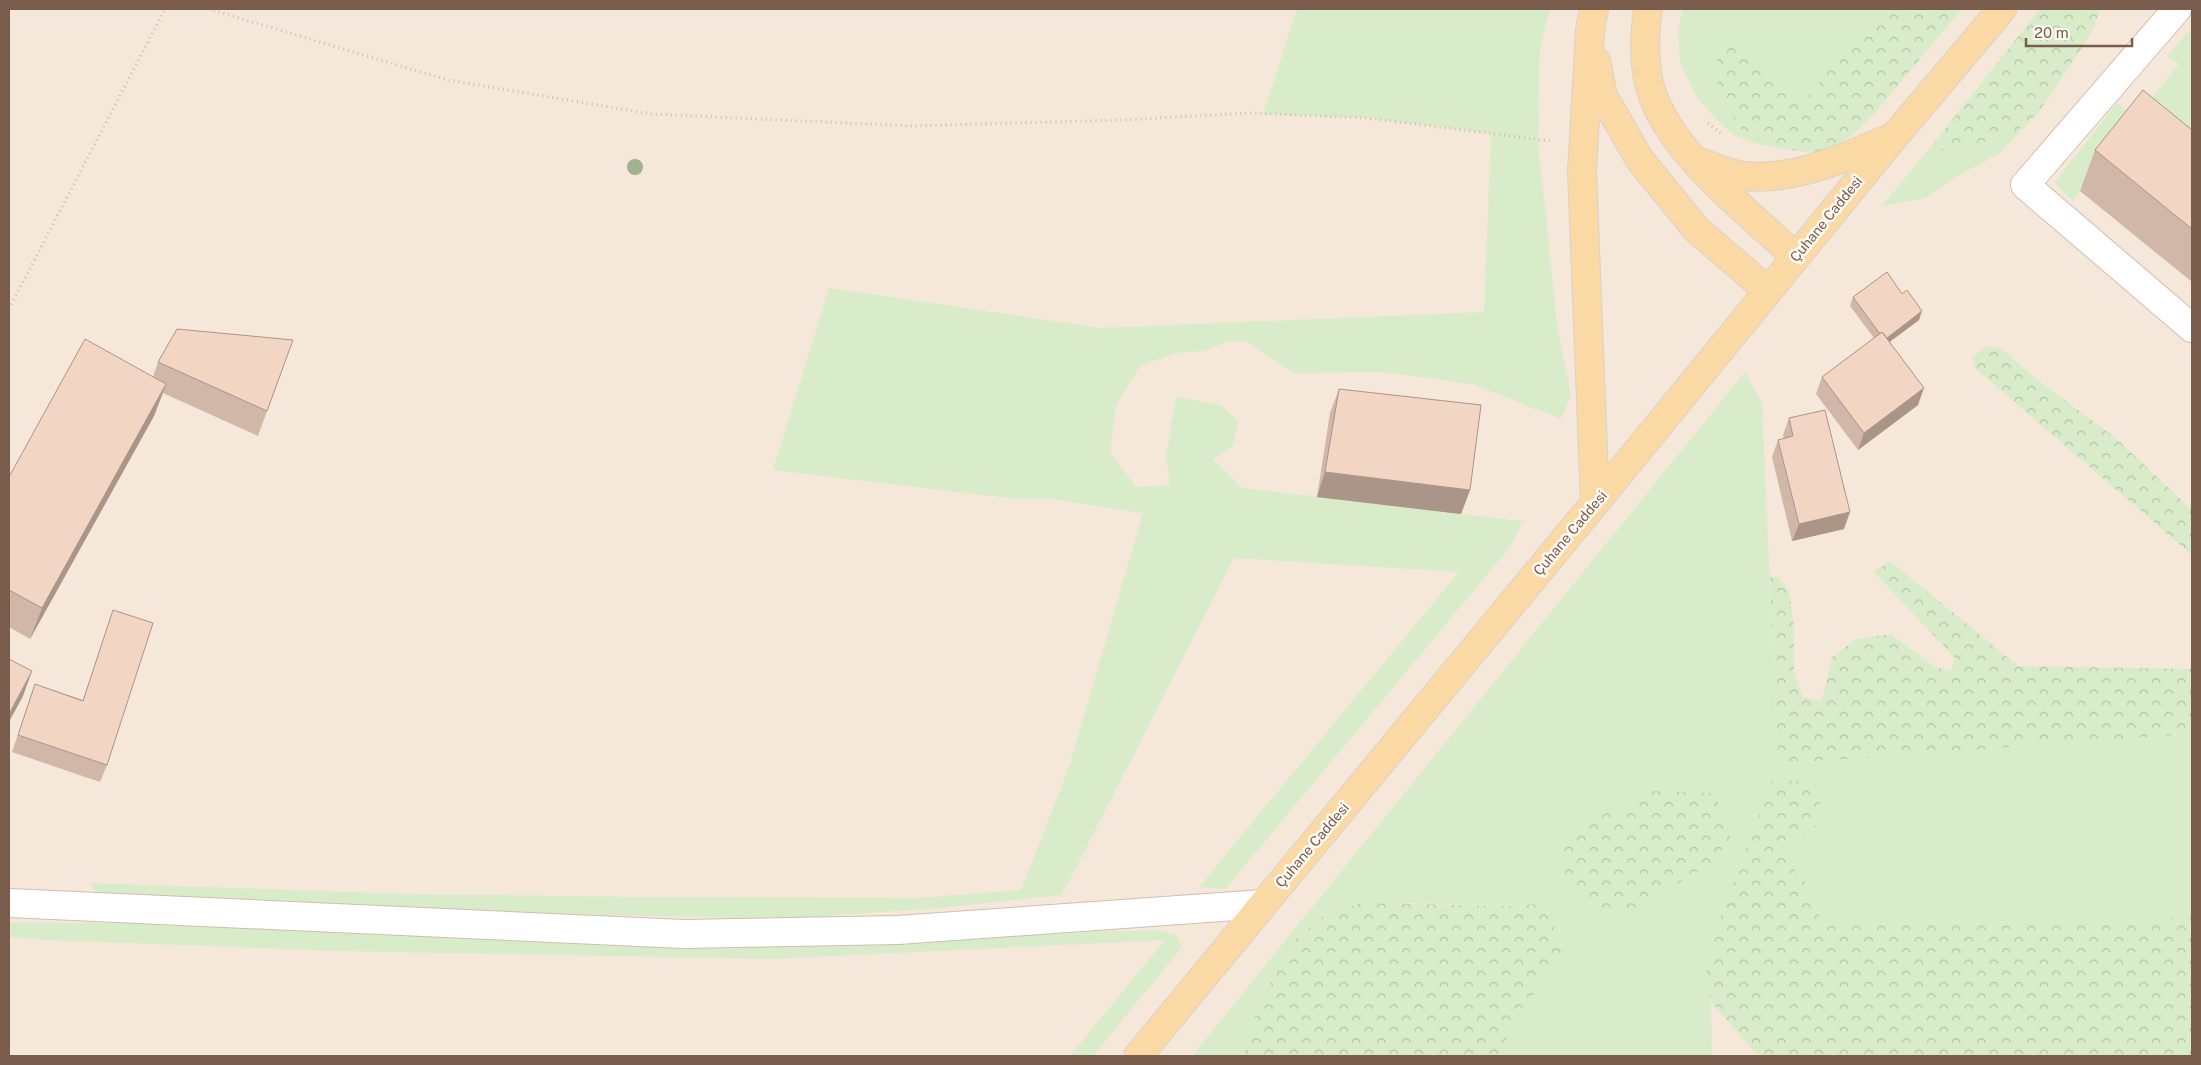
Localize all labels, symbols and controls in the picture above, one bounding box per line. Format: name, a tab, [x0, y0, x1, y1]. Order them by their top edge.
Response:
scale bar	[2026, 15, 2132, 47]
text: 20 m	[2034, 24, 2069, 41]
street label: Çuhane Caddesi	[1787, 173, 1865, 265]
street label: Çuhane Caddesi	[1530, 487, 1610, 579]
street label: Çuhane Caddesi	[1272, 799, 1352, 891]

